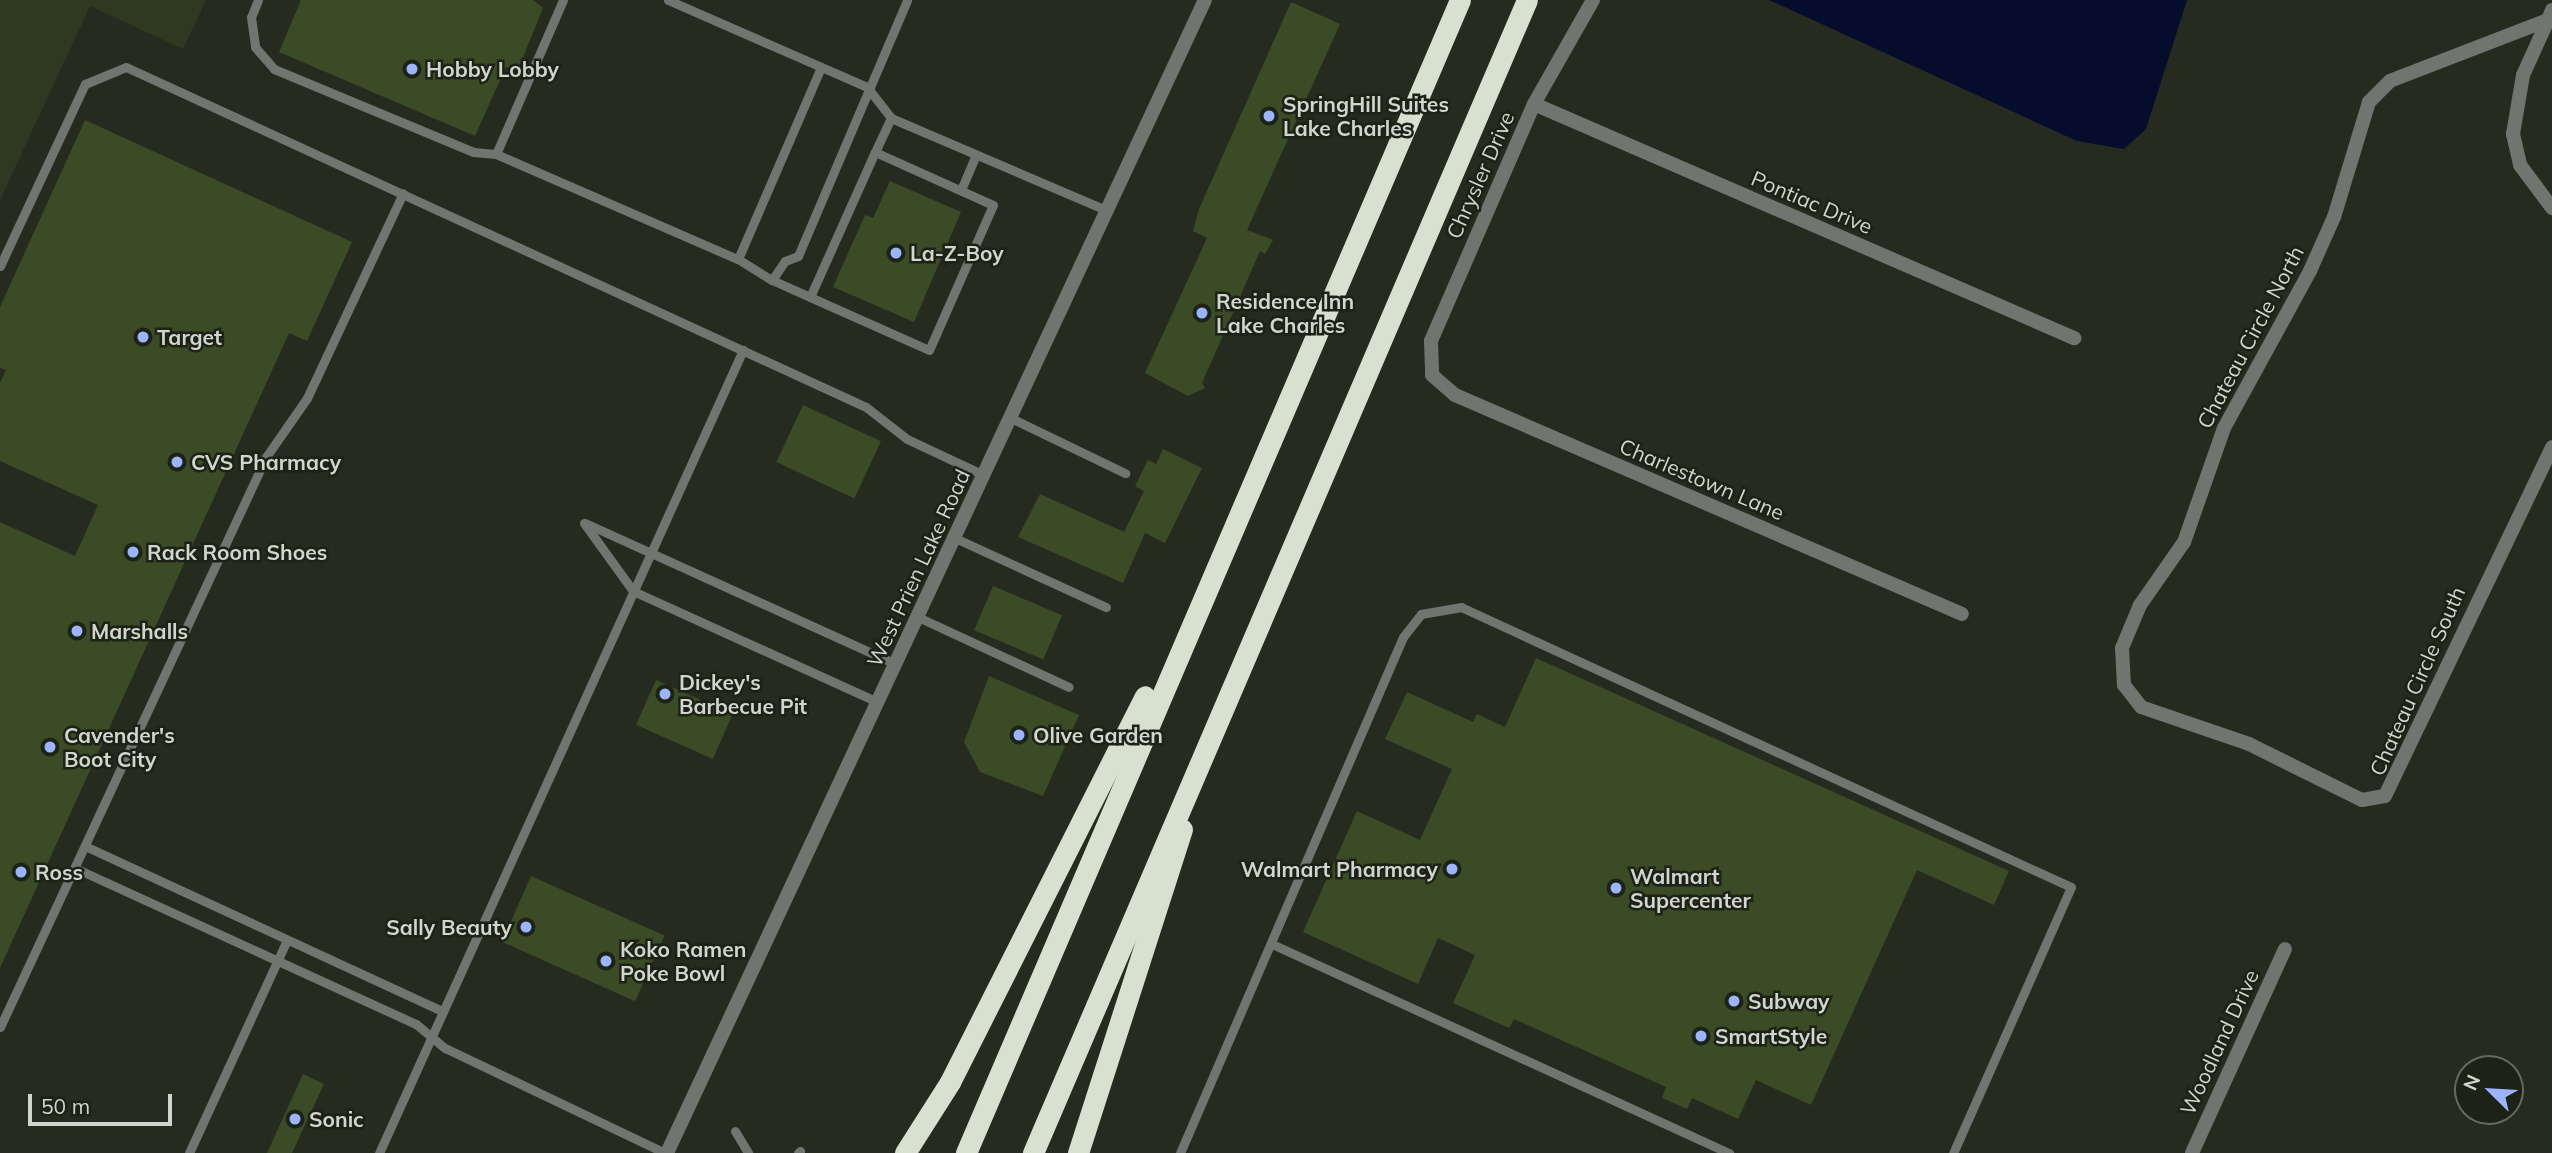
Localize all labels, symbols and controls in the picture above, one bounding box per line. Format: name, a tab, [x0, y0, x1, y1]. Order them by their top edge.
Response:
place label: Hobby Lobby	[426, 56, 559, 82]
marker: Hobby Lobby	[404, 61, 420, 77]
place label: SpringHill Suites Lake Charles	[1283, 91, 1449, 141]
marker: SpringHill Suites Lake Charles	[1261, 108, 1277, 124]
street label: Chrysler Drive	[1441, 108, 1519, 242]
street label: Pontiac Drive	[1748, 165, 1876, 239]
place label: La-Z-Boy	[910, 240, 1004, 266]
street label: Chateau Circle North	[2191, 242, 2309, 432]
marker: La-Z-Boy	[888, 245, 904, 261]
place label: Residence Inn Lake Charles	[1216, 288, 1354, 338]
marker: Residence Inn Lake Charles	[1194, 305, 1210, 321]
place label: Target	[157, 324, 222, 350]
marker: Target	[135, 329, 151, 345]
street label: Charlestown Lane	[1616, 433, 1788, 525]
place label: CVS Pharmacy	[191, 449, 341, 475]
marker: CVS Pharmacy	[169, 454, 185, 470]
street label: West Prien Lake Road	[861, 465, 975, 671]
place label: Rack Room Shoes	[147, 539, 327, 565]
marker: Rack Room Shoes	[125, 544, 141, 560]
street label: Chateau Circle South	[2364, 583, 2470, 779]
place label: Marshalls	[91, 618, 188, 644]
marker: Marshalls	[69, 623, 85, 639]
place label: Dickey's Barbecue Pit	[679, 669, 807, 719]
marker: Dickey's Barbecue Pit	[657, 686, 673, 702]
place label: Cavender's Boot City	[64, 722, 175, 772]
place label: Olive Garden	[1033, 722, 1163, 748]
marker: Olive Garden	[1011, 727, 1027, 743]
marker: Cavender's Boot City	[42, 739, 58, 755]
place label: Walmart Pharmacy	[1241, 856, 1438, 882]
place label: Ross	[35, 859, 83, 885]
marker: Walmart Pharmacy	[1444, 861, 1460, 877]
place label: Walmart Supercenter	[1630, 863, 1751, 913]
marker: Ross	[13, 864, 29, 880]
marker: Walmart Supercenter	[1608, 880, 1624, 896]
place label: Sally Beauty	[386, 914, 512, 940]
marker: Sally Beauty	[518, 919, 534, 935]
place label: Koko Ramen Poke Bowl	[620, 936, 746, 986]
marker: Koko Ramen Poke Bowl	[598, 953, 614, 969]
street label: Woodland Drive	[2174, 965, 2264, 1119]
place label: Subway	[1748, 988, 1830, 1014]
marker: Subway	[1726, 993, 1742, 1009]
place label: SmartStyle	[1715, 1023, 1827, 1049]
marker: SmartStyle	[1693, 1028, 1709, 1044]
north arrow	[2454, 1055, 2524, 1125]
text: N	[2458, 1071, 2486, 1094]
scale bar	[32, 1080, 175, 1124]
text: 50 m	[41, 1093, 90, 1119]
place label: Sonic	[309, 1106, 364, 1132]
marker: Sonic	[287, 1111, 303, 1127]

